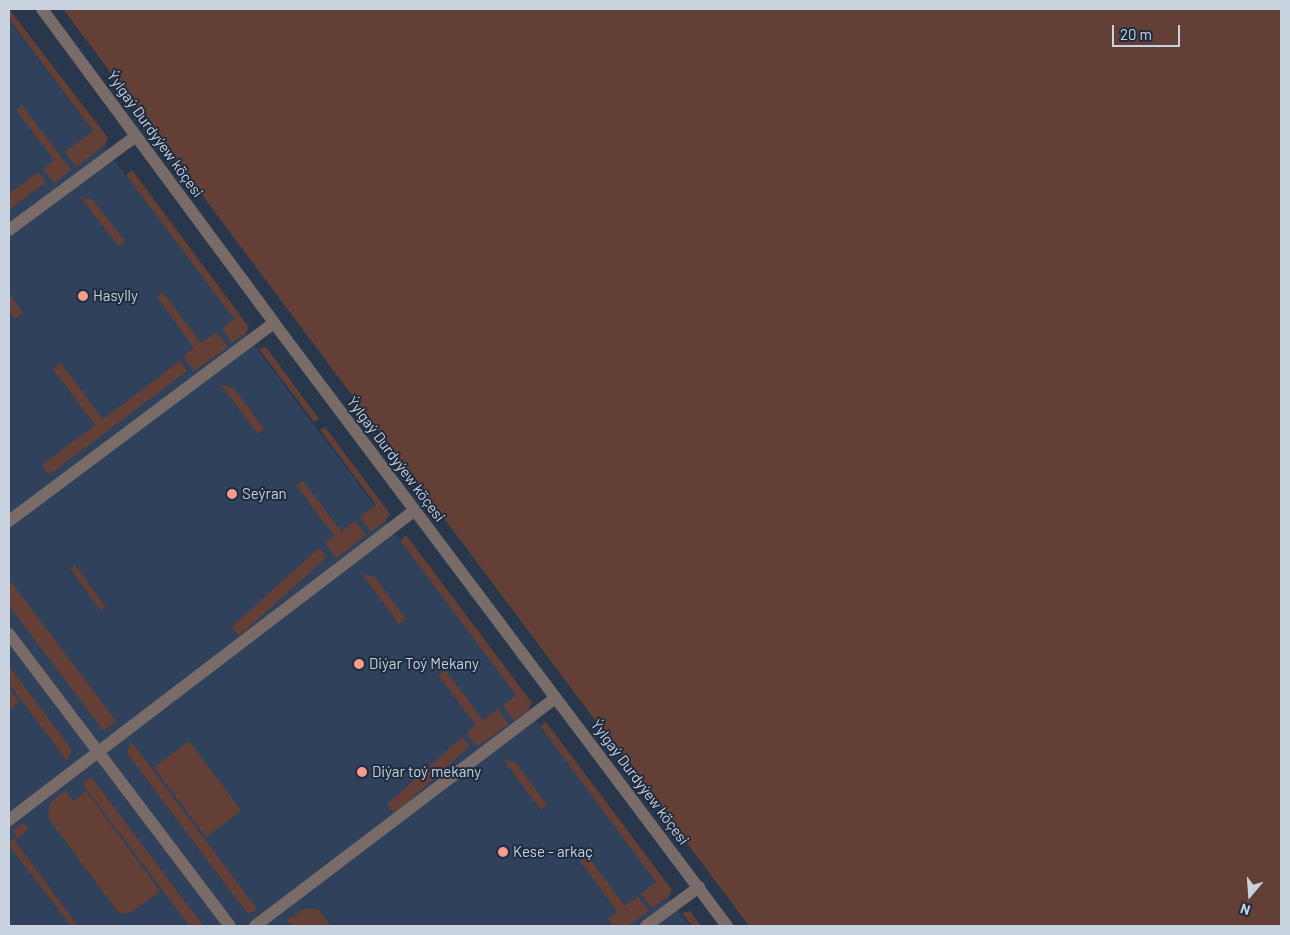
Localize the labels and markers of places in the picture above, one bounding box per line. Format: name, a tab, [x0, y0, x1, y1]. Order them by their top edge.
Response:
place label: Hasylly	[93, 287, 138, 305]
marker: Hasylly	[77, 290, 89, 302]
place label: Seýran	[242, 485, 287, 503]
marker: Seýran	[226, 488, 238, 500]
place label: Diýar Toý Mekany	[369, 655, 479, 673]
marker: Diýar Toý Mekany	[353, 658, 365, 670]
place label: Diýar toý mekany	[372, 763, 481, 781]
marker: Diýar toý mekany	[356, 766, 368, 778]
place label: Kese - arkaç	[513, 843, 593, 861]
marker: Kese - arkaç	[497, 846, 509, 858]

